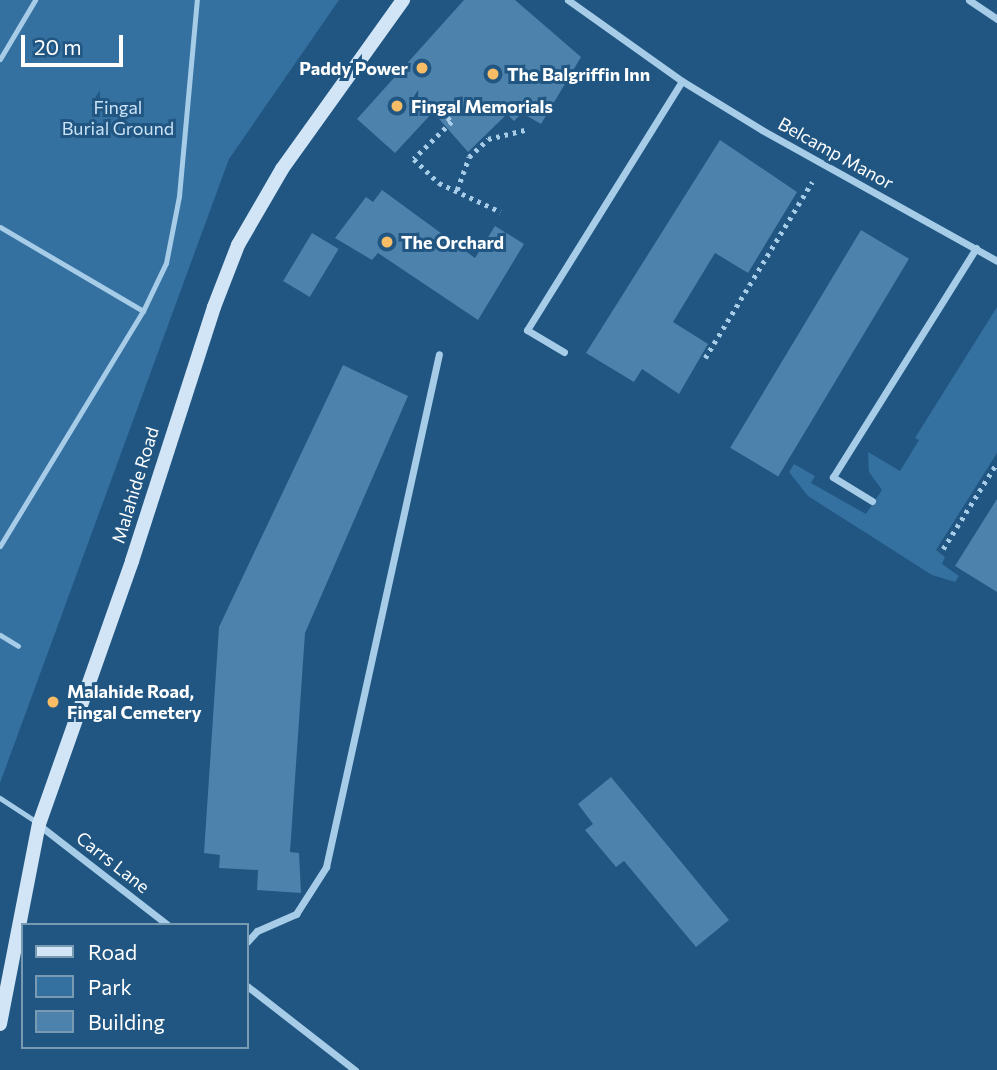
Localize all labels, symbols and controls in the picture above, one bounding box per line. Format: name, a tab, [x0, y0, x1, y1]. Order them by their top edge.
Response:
scale bar	[24, 21, 126, 65]
text: 20 m	[34, 34, 82, 59]
place label: Paddy Power	[299, 57, 408, 79]
marker: Paddy Power	[414, 60, 430, 76]
place label: The Balgriffin Inn	[507, 63, 650, 85]
marker: The Balgriffin Inn	[485, 66, 501, 82]
place label: Fingal Memorials	[411, 95, 553, 117]
park label: Fingal Burial Ground	[62, 97, 174, 140]
marker: Fingal Memorials	[389, 98, 405, 114]
street label: Belcamp Manor	[775, 112, 897, 194]
place label: The Orchard	[401, 231, 504, 253]
marker: The Orchard	[379, 234, 395, 250]
street label: Malahide Road	[107, 424, 163, 546]
place label: Malahide Road, Fingal Cemetery	[67, 681, 202, 724]
marker: Malahide Road, Fingal Cemetery	[45, 694, 61, 710]
street label: Carrs Lane	[72, 827, 154, 897]
legend	[21, 923, 248, 1049]
text: Road	[88, 939, 137, 964]
text: Park	[88, 974, 132, 999]
text: Building	[88, 1009, 165, 1034]

